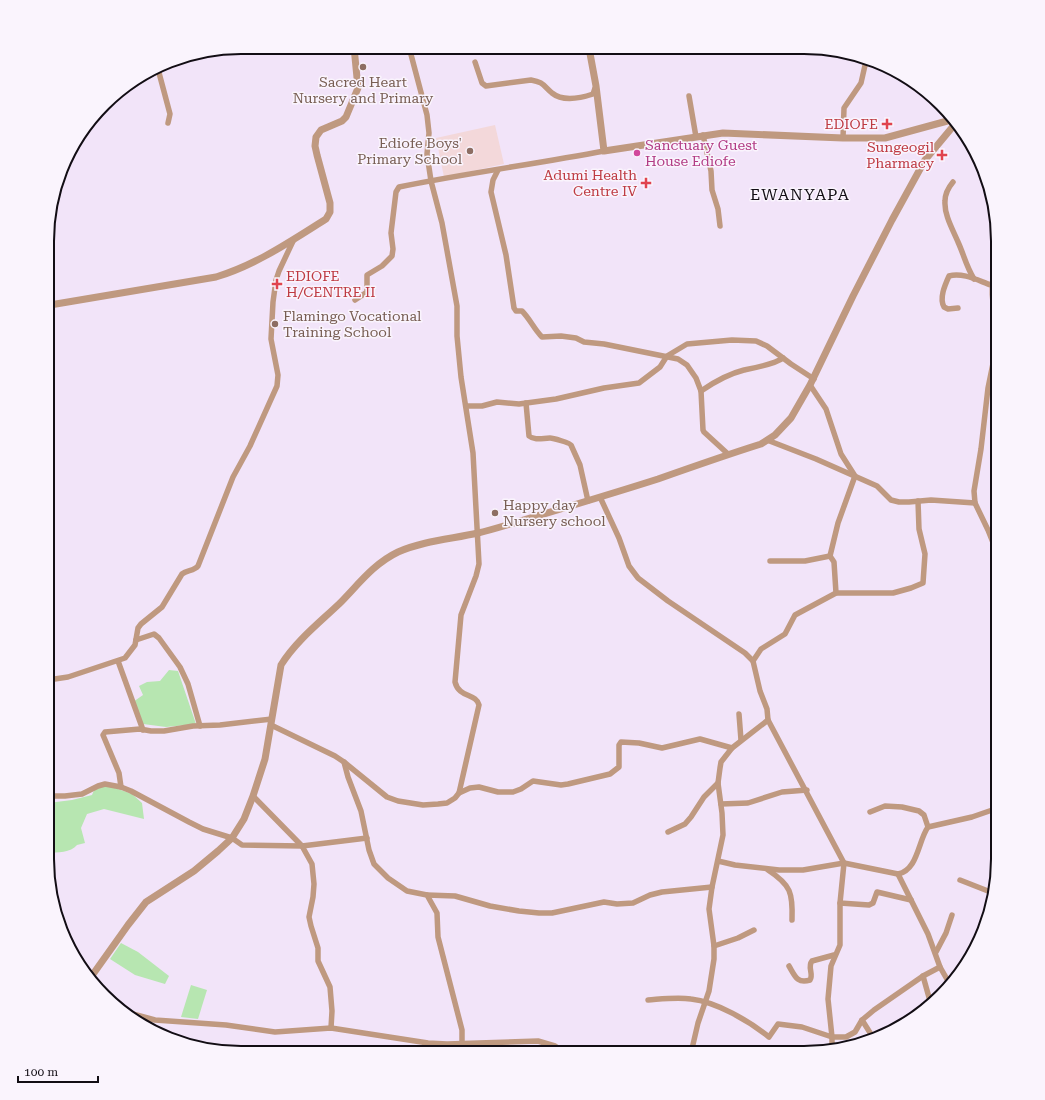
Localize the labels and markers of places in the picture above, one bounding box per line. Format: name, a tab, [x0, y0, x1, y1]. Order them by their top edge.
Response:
marker: Sacred Heart Nursery and Primary	[358, 62, 368, 72]
place label: Sacred Heart Nursery and Primary	[293, 74, 434, 106]
place label: EDIOFE	[824, 116, 878, 132]
marker: EDIOFE	[881, 118, 893, 130]
place label: Ediofe Boys' Primary School	[357, 135, 463, 167]
place label: Sanctuary Guest House Ediofe	[645, 137, 757, 169]
place label: Sungeogil Pharmacy	[866, 139, 935, 171]
marker: Ediofe Boys' Primary School	[465, 146, 475, 156]
marker: Sanctuary Guest House Ediofe	[632, 148, 642, 158]
marker: Sungeogil Pharmacy	[937, 150, 947, 160]
place label: Adumi Health Centre IV	[543, 167, 637, 199]
marker: Adumi Health Centre IV	[640, 177, 652, 189]
place label: EDIOFE H/CENTRE II	[286, 268, 376, 300]
marker: EDIOFE H/CENTRE II	[271, 278, 283, 290]
place label: Flamingo Vocational Training School	[283, 308, 422, 340]
marker: Flamingo Vocational Training School	[270, 319, 280, 329]
place label: Happy day Nursery school	[503, 497, 606, 529]
marker: Happy day Nursery school	[490, 508, 500, 518]

